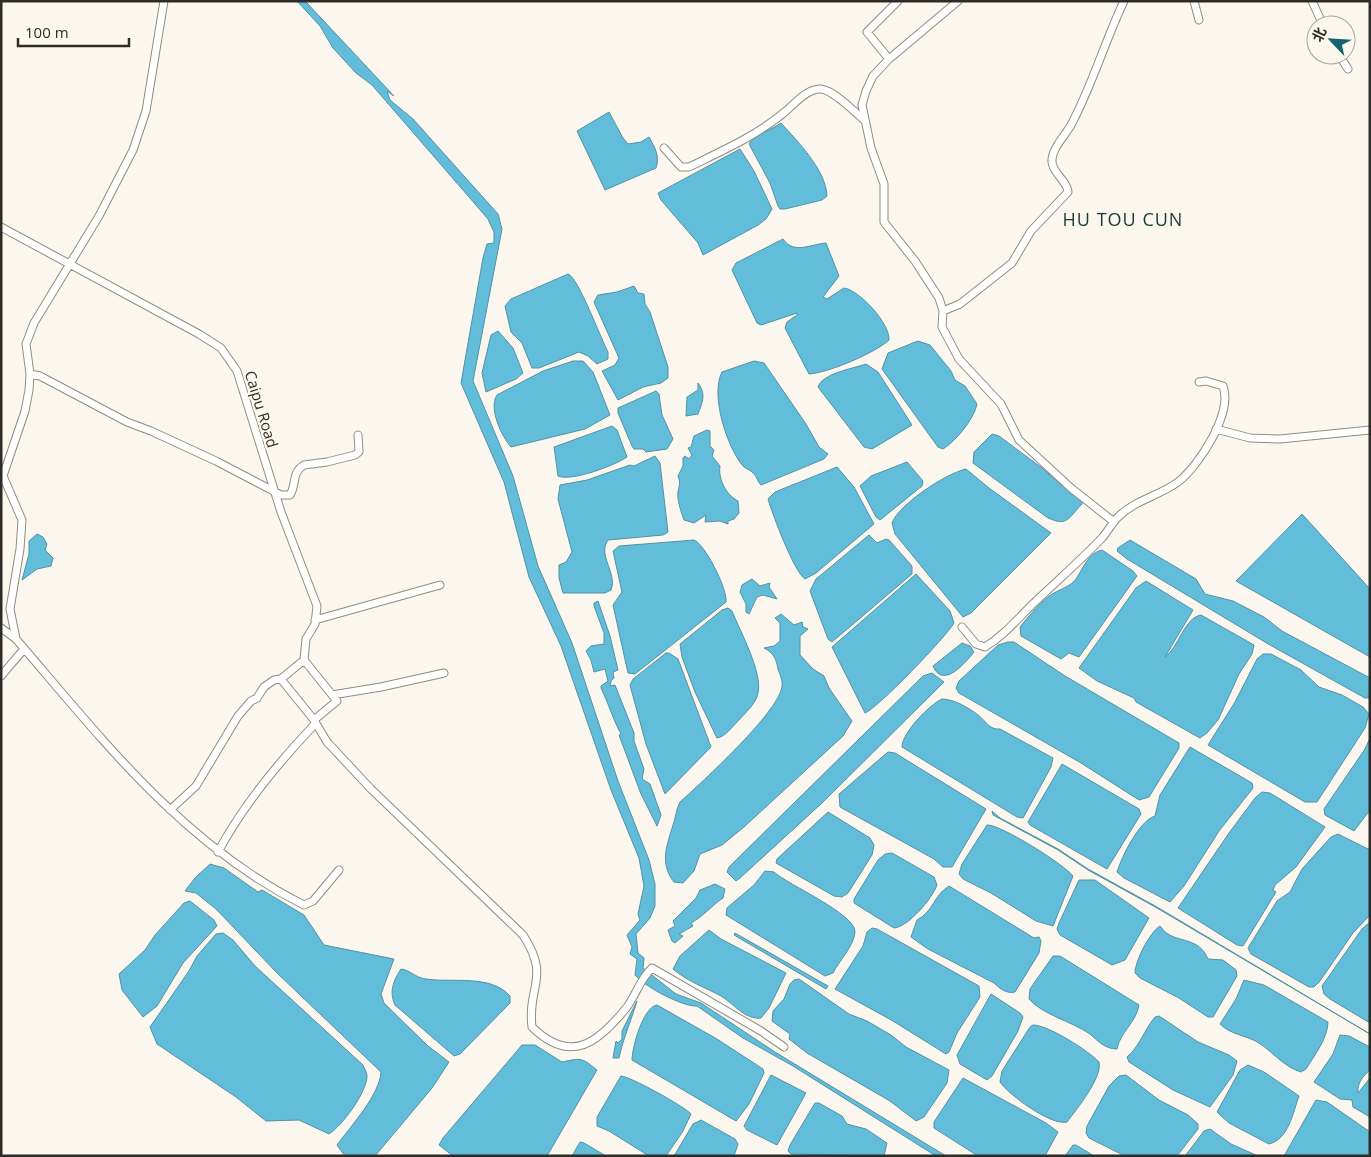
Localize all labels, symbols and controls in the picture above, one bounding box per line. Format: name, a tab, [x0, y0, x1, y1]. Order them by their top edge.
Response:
scale bar	[18, 15, 129, 47]
north arrow	[1306, 15, 1356, 65]
text: 100 m	[25, 22, 69, 42]
text: 北	[1307, 24, 1330, 45]
district label: HU TOU CUN	[1063, 207, 1183, 231]
street label: Caipu Road	[241, 368, 283, 450]

